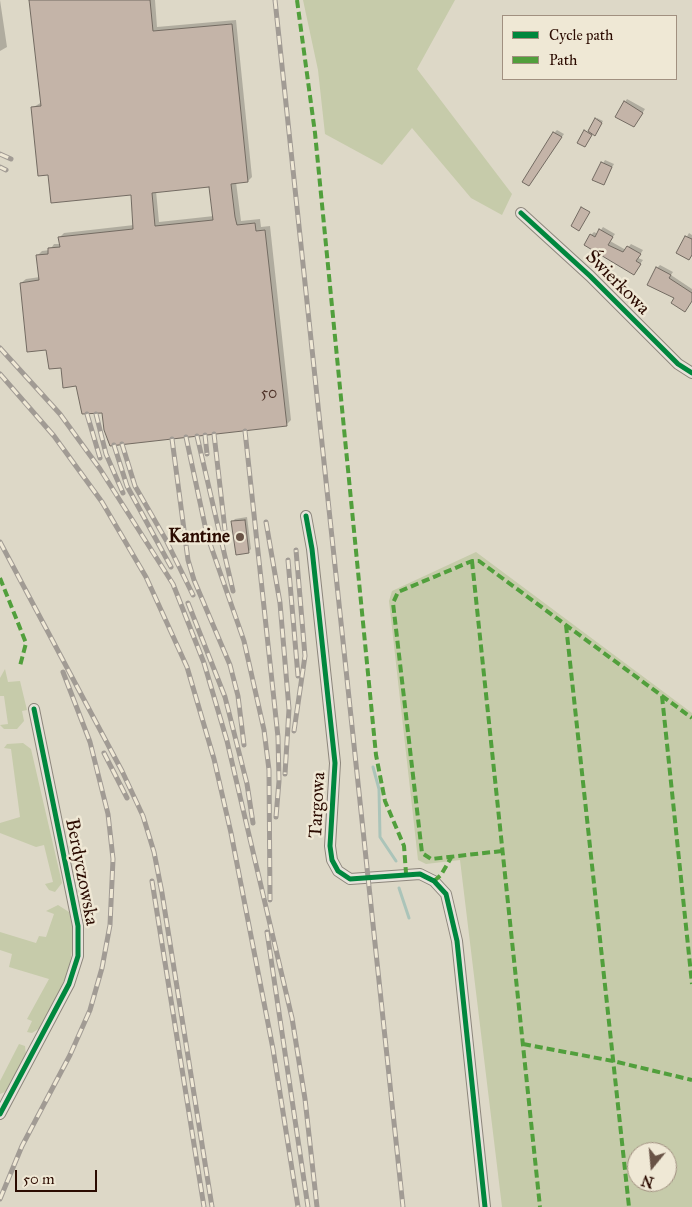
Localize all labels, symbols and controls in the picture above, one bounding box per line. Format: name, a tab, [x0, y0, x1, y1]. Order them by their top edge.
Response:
legend	[502, 15, 677, 80]
text: Cycle path	[549, 26, 613, 44]
text: Path	[549, 51, 577, 69]
street label: Świerkowa	[580, 246, 654, 320]
house number: 50	[261, 384, 277, 404]
place label: Kantine	[168, 526, 230, 548]
marker: Kantine	[234, 531, 246, 543]
street label: Targowa	[305, 771, 331, 839]
street label: Berdyczowska	[59, 817, 103, 927]
north arrow	[627, 1142, 677, 1192]
scale bar	[18, 1160, 100, 1192]
text: 50 m	[23, 1170, 55, 1188]
text: N	[640, 1171, 656, 1191]

